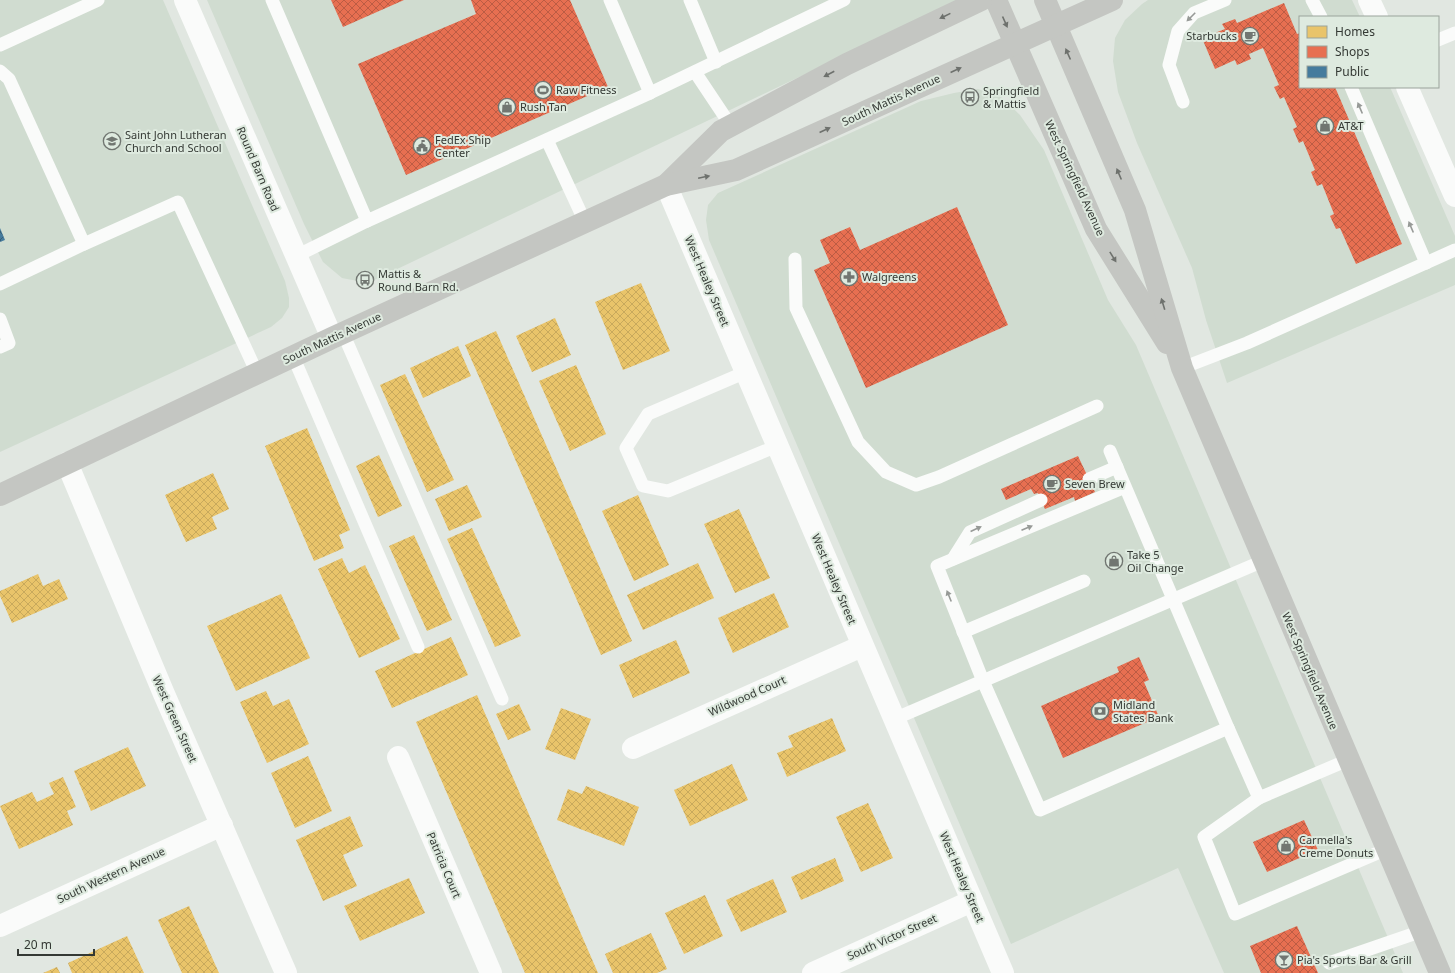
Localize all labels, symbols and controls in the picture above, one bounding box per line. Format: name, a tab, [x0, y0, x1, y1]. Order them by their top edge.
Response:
one-way arrow	[940, 13, 951, 19]
one-way arrow	[1186, 13, 1196, 22]
one-way arrow	[1002, 16, 1008, 27]
legend	[1299, 16, 1439, 88]
text: Homes	[1335, 23, 1375, 40]
cafe icon: Starbucks	[1240, 26, 1260, 46]
place label: Starbucks	[1186, 28, 1237, 43]
text: Shops	[1335, 43, 1370, 60]
one-way arrow	[1065, 49, 1071, 60]
text: Public	[1335, 63, 1369, 80]
one-way arrow	[950, 67, 962, 73]
one-way arrow	[823, 70, 835, 77]
street label: South Mattis Avenue	[839, 70, 942, 129]
sports icon: Raw Fitness	[533, 80, 553, 100]
place label: Raw Fitness	[556, 82, 617, 97]
place label: Springfield & Mattis	[983, 83, 1039, 111]
bus stop icon: Springfield & Mattis	[960, 87, 980, 107]
shop icon: Rush Tan	[497, 97, 517, 117]
place label: Rush Tan	[520, 99, 567, 114]
one-way arrow	[1357, 102, 1363, 113]
shop icon: AT&T	[1315, 116, 1335, 136]
street label: West Springfield Avenue	[1042, 118, 1109, 238]
place label: AT&T	[1338, 118, 1364, 133]
street label: Round Barn Road	[234, 124, 283, 213]
place label: Saint John Lutheran Church and School	[125, 127, 227, 155]
one-way arrow	[819, 127, 831, 133]
school or university icon: Saint John Lutheran Church and School	[102, 131, 122, 151]
place label: FedEx Ship Center	[435, 132, 491, 160]
public building icon: FedEx Ship Center	[412, 136, 432, 156]
one-way arrow	[1116, 167, 1122, 179]
one-way arrow	[698, 174, 710, 180]
one-way arrow	[1408, 222, 1414, 233]
street label: West Healey Street	[682, 233, 733, 328]
one-way arrow	[1110, 251, 1117, 263]
place label: Mattis & Round Barn Rd.	[378, 266, 459, 294]
pharmacy icon: Walgreens	[839, 267, 859, 287]
place label: Walgreens	[862, 269, 917, 284]
bus stop icon: Mattis & Round Barn Rd.	[355, 270, 375, 290]
one-way arrow	[1160, 298, 1166, 310]
street label: South Mattis Avenue	[280, 308, 383, 367]
cafe icon: Seven Brew	[1042, 474, 1062, 494]
place label: Seven Brew	[1065, 476, 1125, 491]
one-way arrow	[1021, 525, 1032, 531]
one-way arrow	[970, 526, 982, 532]
street label: West Healey Street	[809, 531, 860, 626]
place label: Take 5 Oil Change	[1127, 547, 1184, 575]
shop icon: Take 5 Oil Change	[1104, 551, 1124, 571]
one-way arrow	[945, 589, 951, 601]
street label: West Springfield Avenue	[1279, 610, 1342, 732]
street label: Wildwood Court	[706, 672, 788, 719]
street label: West Green Street	[150, 673, 201, 765]
place label: Midland States Bank	[1113, 697, 1174, 725]
bank icon: Midland States Bank	[1090, 701, 1110, 721]
street label: West Healey Street	[937, 829, 988, 924]
street label: Patricia Court	[424, 830, 465, 900]
place label: Carmella's Creme Donuts	[1299, 832, 1373, 860]
shop icon: Carmella's Creme Donuts	[1276, 836, 1296, 856]
street label: South Western Avenue	[54, 843, 167, 906]
street label: South Victor Street	[845, 910, 939, 963]
scale bar	[18, 931, 94, 957]
text: 20 m	[24, 936, 52, 953]
bar icon: Pia's Sports Bar & Grill	[1274, 950, 1294, 970]
place label: Pia's Sports Bar & Grill	[1297, 952, 1412, 967]

